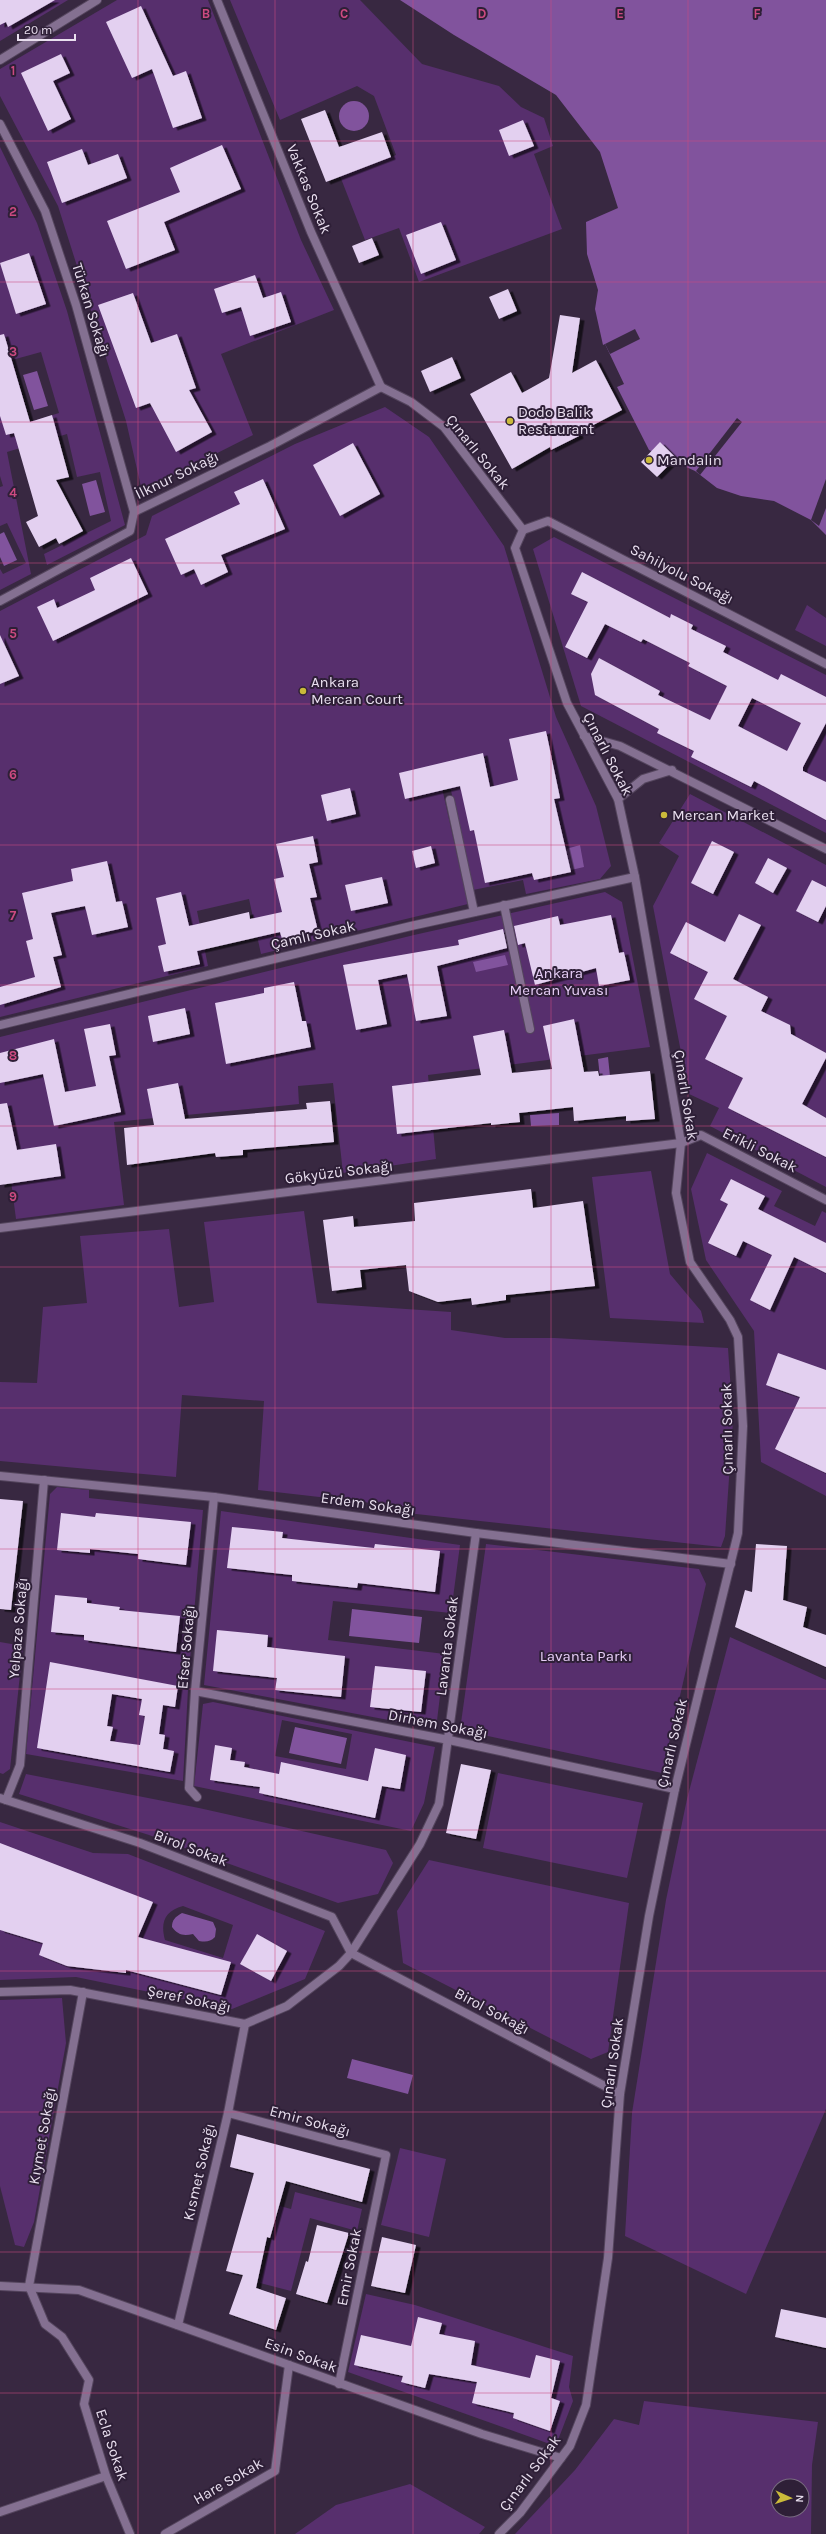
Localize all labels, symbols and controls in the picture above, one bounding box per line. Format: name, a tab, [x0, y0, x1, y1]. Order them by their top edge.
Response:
text: B	[202, 6, 210, 21]
text: C	[340, 6, 348, 21]
text: D	[478, 6, 487, 21]
text: E	[616, 6, 624, 21]
text: F	[753, 6, 761, 21]
scale bar	[18, 16, 75, 42]
text: 20 m	[24, 23, 52, 37]
text: 1	[11, 63, 15, 78]
street label: Vakkas Sokak	[283, 141, 335, 237]
text: 2	[9, 204, 17, 219]
street label: Türkan Sokağı	[68, 261, 114, 359]
text: 3	[9, 344, 17, 359]
place label: Dodo Balik Restaurant	[518, 403, 594, 438]
street label: Çınarlı Sokak	[442, 411, 514, 493]
marker: Dodo Balik Restaurant	[505, 416, 515, 426]
street label: İlknur Sokağı	[132, 447, 222, 503]
place label: Mandalin	[657, 451, 722, 469]
marker: Mandalin	[644, 455, 654, 465]
text: 4	[9, 485, 17, 500]
street label: Sahilyolu Sokağı	[627, 540, 737, 608]
text: 5	[9, 626, 17, 641]
place label: Ankara Mercan Court	[311, 673, 403, 708]
marker: Ankara Mercan Court	[298, 686, 308, 696]
street label: Çınarlı Sokak	[579, 709, 637, 799]
text: 6	[9, 767, 17, 782]
place label: Mercan Market	[672, 806, 775, 824]
marker: Mercan Market	[659, 810, 669, 820]
text: 7	[10, 908, 17, 923]
street label: Çamlı Sokak	[269, 917, 357, 953]
park label: Ankara Mercan Yuvası	[510, 964, 608, 999]
text: 8	[9, 1048, 17, 1063]
street label: Çınarlı Sokak	[670, 1049, 702, 1141]
street label: Erikli Sokak	[720, 1123, 800, 1177]
street label: Gökyüzü Sokağı	[284, 1156, 394, 1188]
text: 9	[9, 1189, 17, 1204]
street label: Çınarlı Sokak	[717, 1383, 737, 1475]
street label: Erdem Sokağı	[320, 1488, 416, 1520]
street label: Yelpaze Sokağı	[5, 1577, 31, 1679]
street label: Lavanta Sokak	[432, 1595, 462, 1697]
street label: Efser Sokağı	[173, 1604, 199, 1690]
park label: Lavanta Parkı	[540, 1647, 632, 1665]
street label: Çınarlı Sokak	[653, 1697, 691, 1789]
street label: Dirhem Sokağı	[387, 1706, 489, 1742]
street label: Birol Sokak	[152, 1826, 230, 1870]
street label: Şeref Sokağı	[145, 1981, 233, 2017]
street label: Birol Sokağı	[452, 1984, 532, 2038]
street label: Çınarlı Sokak	[597, 2017, 627, 2109]
street label: Kıymet Sokağı	[25, 2086, 59, 2186]
street label: Emir Sokağı	[268, 2102, 352, 2140]
street label: Kısmet Sokağı	[179, 2122, 219, 2222]
street label: Emir Sokak	[333, 2227, 365, 2307]
street label: Esin Sokak	[262, 2334, 340, 2376]
street label: Ecla Sokak	[92, 2407, 132, 2483]
street label: Çınarlı Sokak	[495, 2431, 565, 2515]
street label: Hare Sokak	[190, 2454, 266, 2508]
north arrow	[770, 2478, 810, 2518]
text: N	[793, 2494, 806, 2503]

